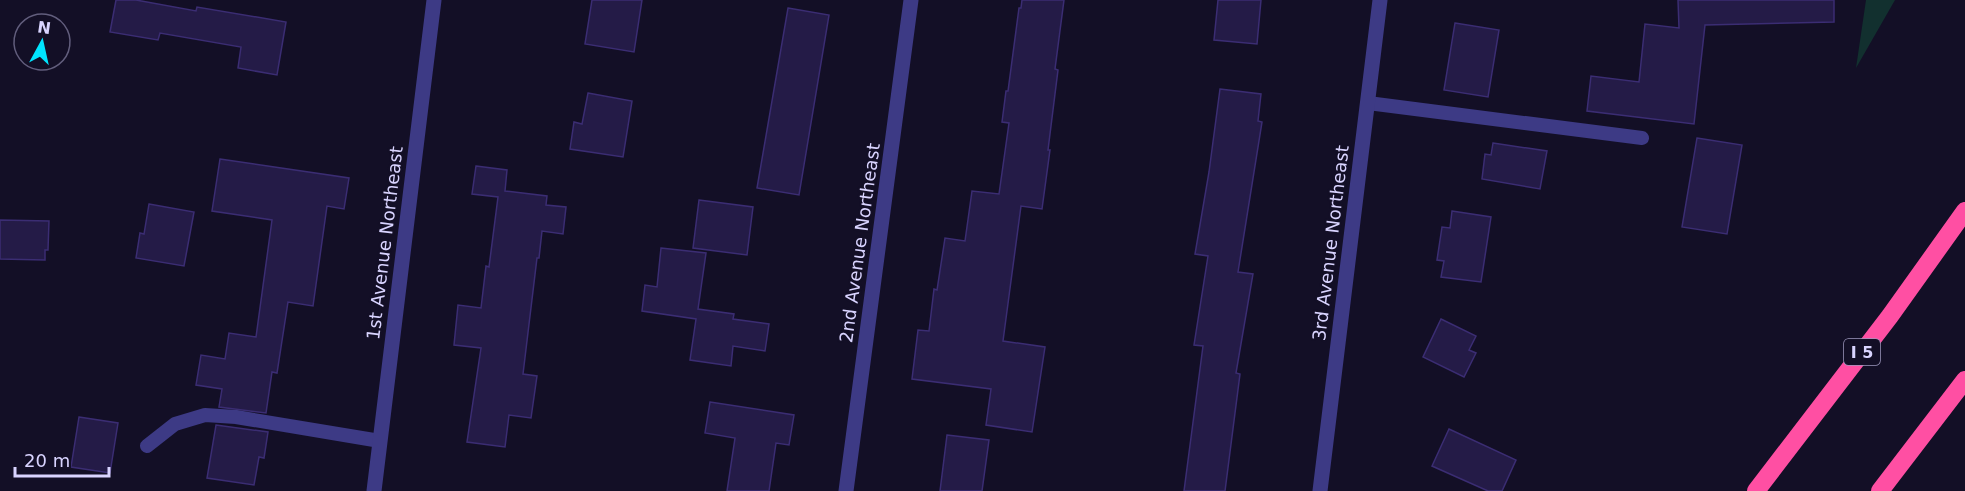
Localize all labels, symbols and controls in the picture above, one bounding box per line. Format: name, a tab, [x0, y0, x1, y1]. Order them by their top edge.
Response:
north arrow	[12, 12, 72, 72]
text: N	[36, 17, 52, 38]
street label: 2nd Avenue Northeast	[835, 142, 884, 344]
street label: 3rd Avenue Northeast	[1308, 144, 1353, 342]
street label: 1st Avenue Northeast	[362, 145, 407, 341]
road number: I 5	[1844, 339, 1880, 365]
scale bar	[15, 440, 110, 478]
text: 20 m	[24, 450, 70, 471]

